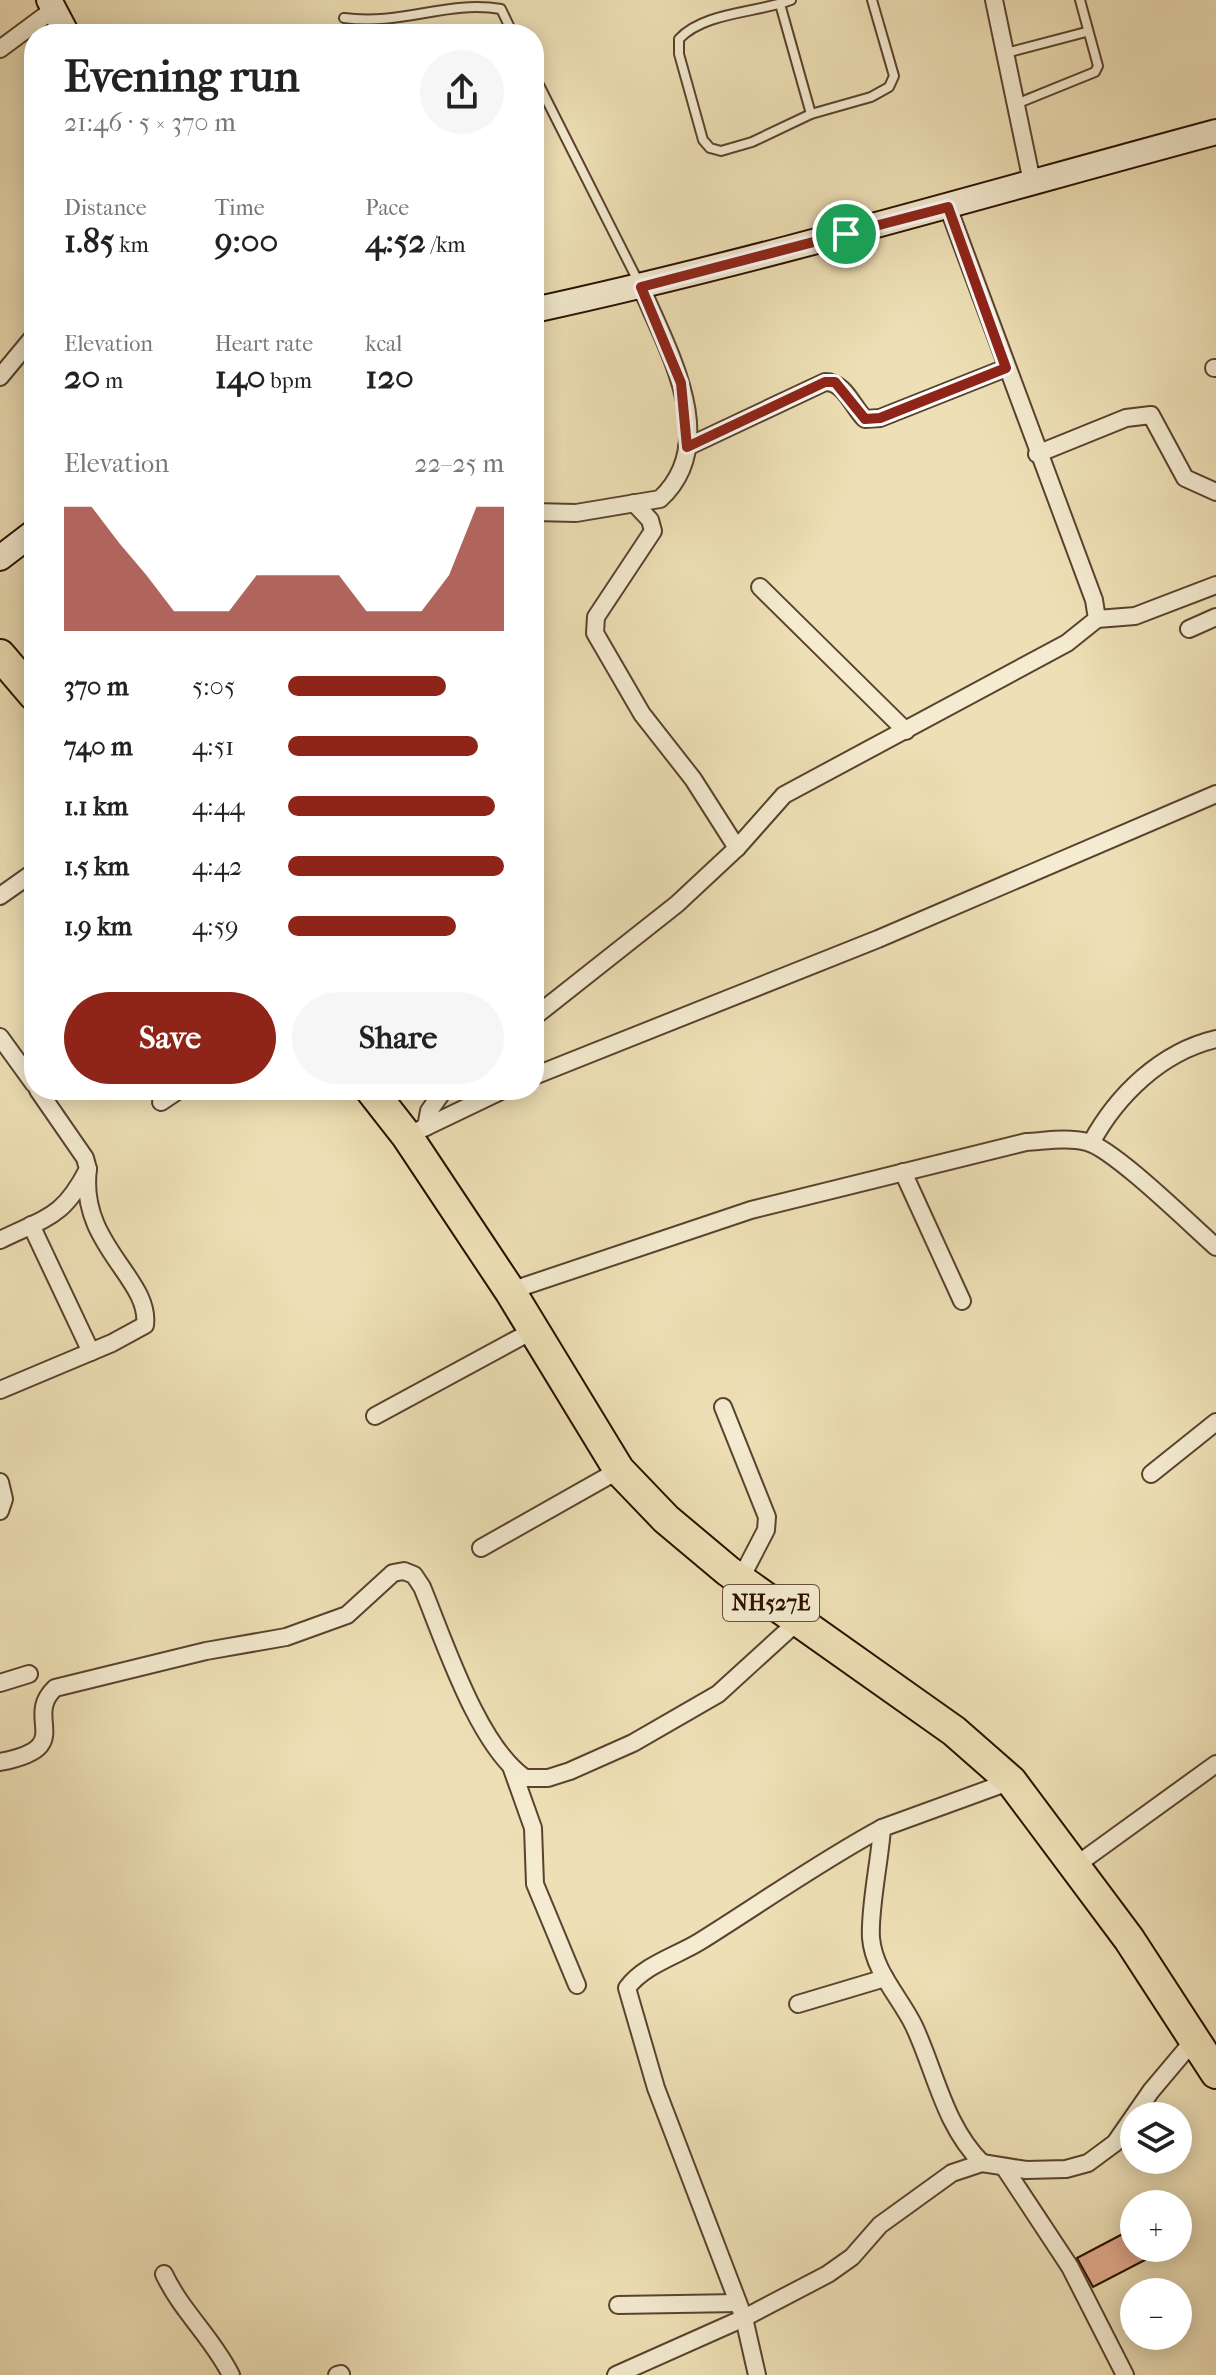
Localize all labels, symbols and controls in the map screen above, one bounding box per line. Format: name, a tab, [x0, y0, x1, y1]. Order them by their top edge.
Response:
button: share	[420, 50, 504, 134]
text: Evening run	[64, 51, 299, 102]
text: 21:46 · 5 × 370 m	[64, 107, 236, 138]
text: Distance	[64, 195, 147, 221]
text: Time	[215, 195, 265, 221]
text: Pace	[365, 195, 409, 221]
pin	[812, 200, 880, 268]
icon: arrive	[824, 212, 868, 256]
text: 1.85	[64, 221, 114, 261]
text: 9:00	[215, 221, 278, 261]
text: 4:52	[365, 221, 426, 261]
text: km	[114, 232, 149, 258]
text: /km	[426, 232, 466, 258]
text: Elevation	[64, 331, 153, 357]
text: Heart rate	[215, 331, 313, 357]
text: kcal	[365, 331, 402, 357]
text: 20	[64, 357, 100, 397]
text: 140	[215, 357, 266, 397]
text: 120	[365, 357, 414, 397]
text: m	[100, 368, 123, 394]
text: bpm	[266, 368, 312, 394]
text: Elevation	[64, 448, 169, 479]
text: 22–25 m	[414, 448, 504, 479]
text: 370 m	[64, 671, 129, 702]
text: 5:05	[192, 671, 235, 702]
text: 740 m	[64, 731, 133, 762]
text: 4:51	[192, 731, 234, 762]
text: 1.1 km	[64, 791, 128, 822]
text: 4:44	[192, 791, 244, 822]
text: 1.5 km	[64, 851, 129, 882]
text: 4:42	[192, 851, 242, 882]
text: 1.9 km	[64, 911, 132, 942]
text: 4:59	[192, 911, 239, 942]
button: Save	[64, 992, 276, 1084]
button: Share	[292, 992, 504, 1084]
road number: NH527E	[723, 1585, 819, 1621]
map controls	[1120, 2102, 1192, 2350]
button: layers	[1120, 2102, 1192, 2174]
button: +	[1120, 2190, 1192, 2262]
button: −	[1120, 2278, 1192, 2350]

